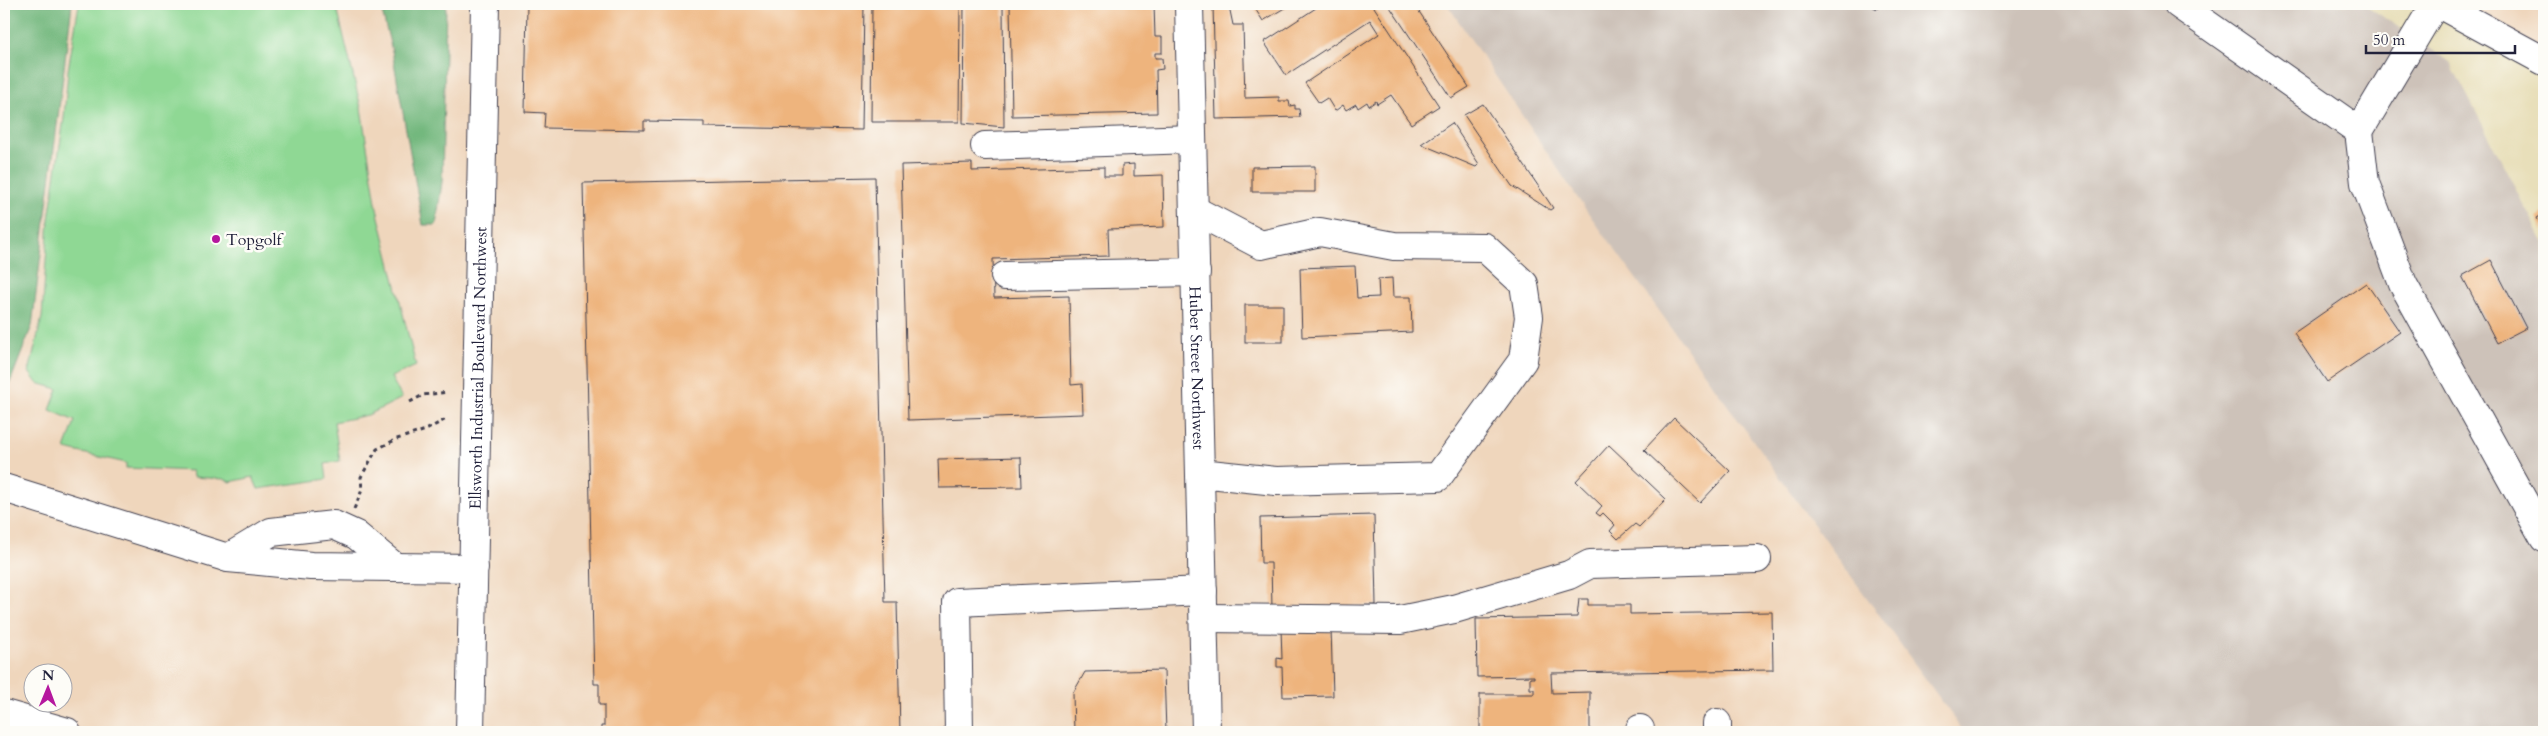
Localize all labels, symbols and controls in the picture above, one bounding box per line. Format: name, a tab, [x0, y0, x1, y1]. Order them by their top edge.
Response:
scale bar	[2366, 22, 2514, 54]
text: 50 m	[2373, 30, 2405, 50]
street label: Ellsworth Industrial Boulevard Northwest	[465, 227, 492, 510]
place label: Topgolf	[226, 229, 285, 251]
marker: Topgolf	[210, 233, 222, 245]
street label: Huber Street Northwest	[1184, 286, 1209, 450]
north arrow	[22, 664, 72, 714]
text: N	[42, 666, 54, 685]

